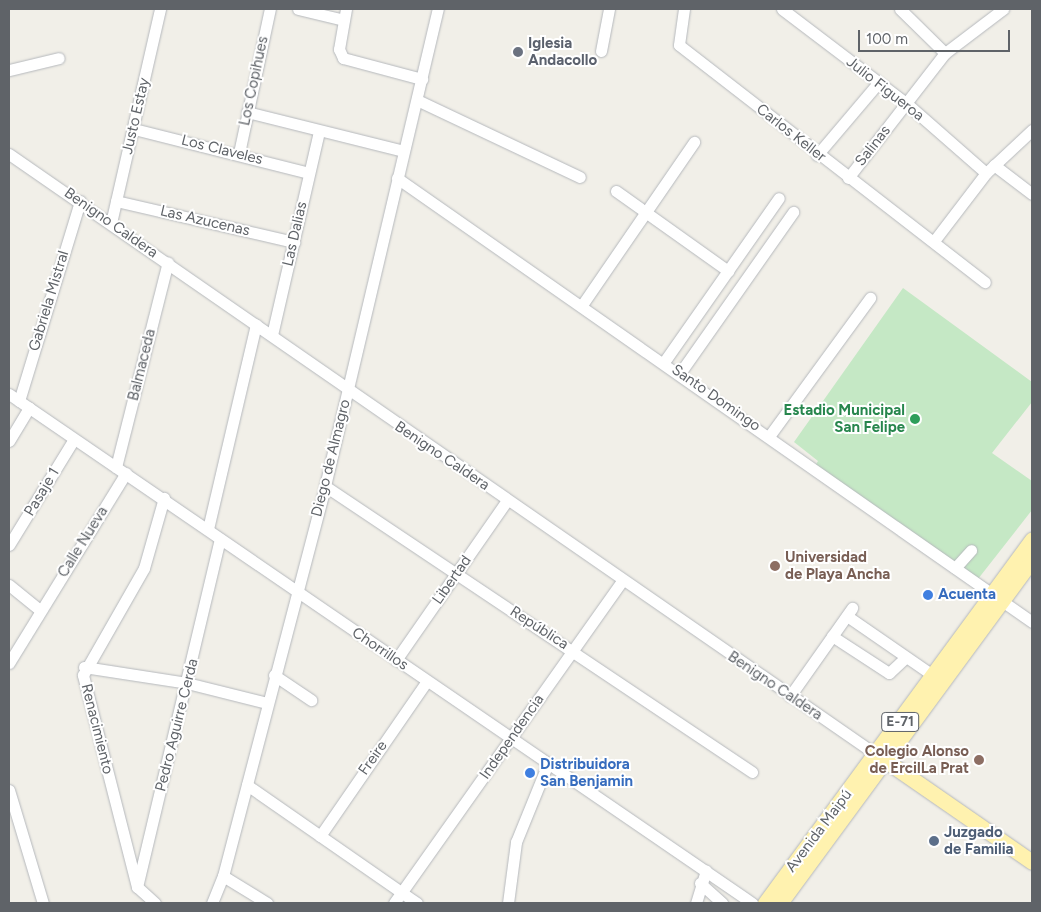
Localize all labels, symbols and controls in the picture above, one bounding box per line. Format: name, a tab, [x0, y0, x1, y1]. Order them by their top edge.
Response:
scale bar	[861, 20, 1014, 52]
text: 100 m	[866, 30, 908, 48]
place label: Iglesia Andacollo	[528, 34, 597, 69]
street label: Los Copihues	[236, 35, 272, 127]
marker: Iglesia Andacollo	[512, 46, 524, 58]
street label: Julio Figueroa	[843, 53, 927, 125]
street label: Justo Estay	[118, 76, 154, 156]
street label: Carlos Keller	[753, 100, 829, 166]
street label: Salinas	[852, 122, 894, 170]
street label: Los Claveles	[179, 131, 265, 169]
street label: Benigno Caldera	[61, 184, 161, 262]
street label: Las Dalias	[279, 200, 311, 268]
street label: Las Azucenas	[158, 202, 252, 240]
street label: Gabriela Mistral	[25, 249, 73, 353]
street label: Balmaceda	[124, 327, 160, 403]
street label: Santo Domingo	[668, 361, 764, 435]
street label: Diego de Almagro	[308, 397, 354, 519]
place label: Estadio Municipal San Felipe	[784, 401, 905, 436]
marker: Estadio Municipal San Felipe	[909, 413, 921, 425]
street label: Benigno Caldera	[391, 418, 493, 494]
street label: Pasaje 1	[21, 465, 63, 519]
street label: Calle Nueva	[54, 503, 112, 581]
place label: Universidad de Playa Ancha	[785, 548, 890, 583]
street label: Libertad	[429, 552, 475, 608]
marker: Universidad de Playa Ancha	[769, 560, 781, 572]
place label: Acuenta	[938, 586, 996, 604]
marker: Acuenta	[922, 589, 934, 601]
street label: República	[506, 602, 572, 654]
street label: Chorrillos	[349, 624, 411, 674]
street label: Benigno Caldera	[724, 648, 826, 724]
street label: Pedro Aguirre Cerda	[152, 657, 202, 793]
street label: Renacimiento	[77, 682, 117, 776]
street label: Independencia	[476, 691, 548, 783]
road number: E-71	[880, 710, 920, 734]
street label: Freire	[355, 737, 391, 779]
place label: Colegio Alonso de ErcilLa Prat	[865, 742, 969, 777]
marker: Colegio Alonso de ErcilLa Prat	[973, 754, 985, 766]
place label: Distribuidora San Benjamin	[540, 755, 633, 790]
marker: Distribuidora San Benjamin	[524, 767, 536, 779]
street label: Avenida Maipú	[782, 786, 856, 876]
place label: Juzgado de Familia	[944, 823, 1014, 858]
marker: Juzgado de Familia	[928, 835, 940, 847]

